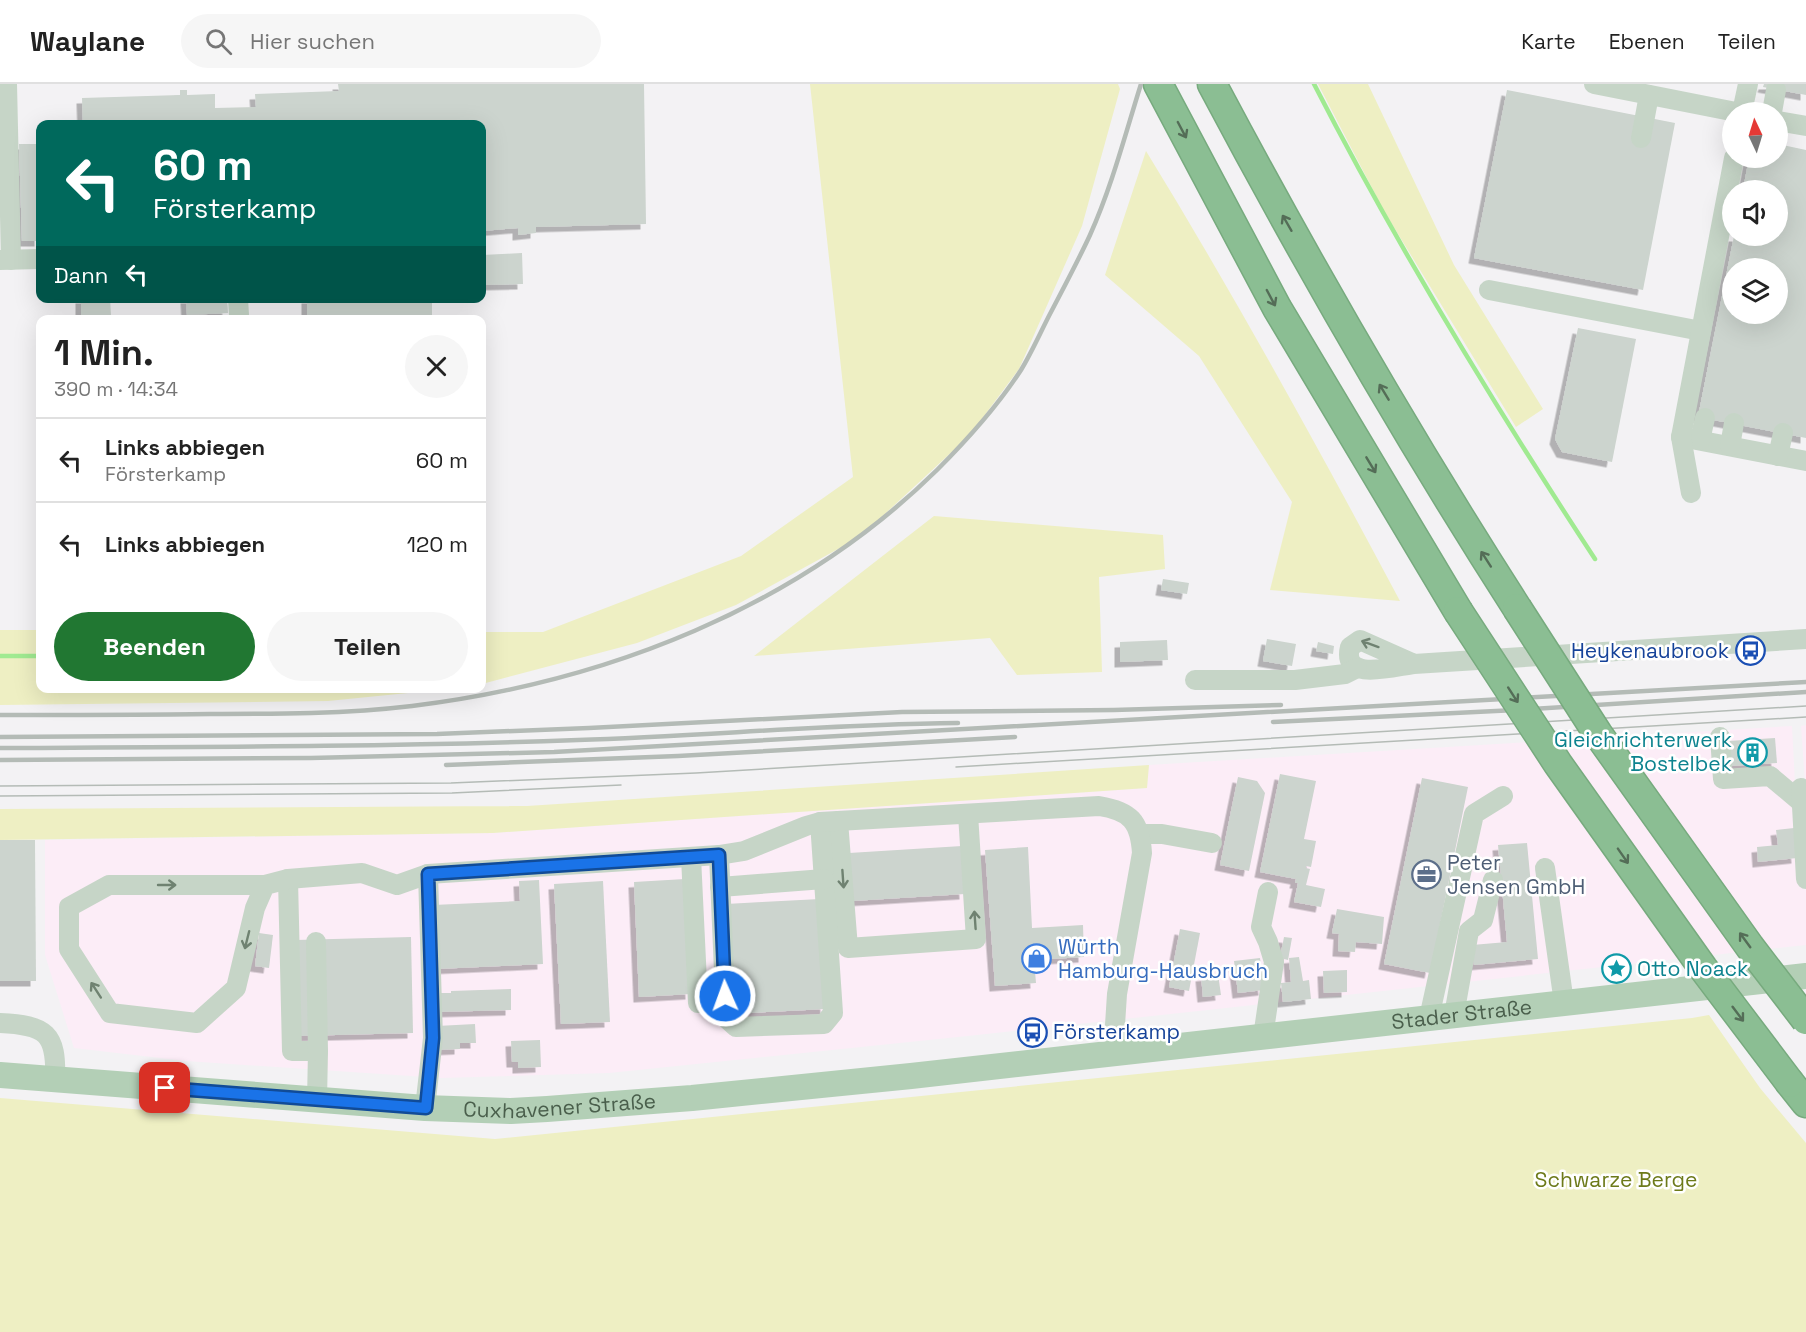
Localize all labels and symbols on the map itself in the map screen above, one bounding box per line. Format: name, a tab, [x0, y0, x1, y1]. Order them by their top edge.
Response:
north arrow	[1722, 102, 1788, 168]
one-way arrow	[1176, 121, 1188, 138]
one-way arrow	[1281, 215, 1293, 232]
one-way arrow	[1266, 288, 1277, 306]
one-way arrow	[1378, 384, 1390, 401]
one-way arrow	[1365, 456, 1377, 473]
one-way arrow	[1479, 551, 1491, 568]
bus stop icon: Heykenaubrook	[1734, 635, 1766, 667]
place label: Heykenaubrook	[1571, 637, 1729, 664]
one-way arrow	[1361, 638, 1380, 649]
one-way arrow	[1507, 686, 1519, 703]
place label: Gleichrichterwerk Bostelbek	[1554, 726, 1732, 777]
building icon: Gleichrichterwerk Bostelbek	[1737, 736, 1769, 768]
one-way arrow	[1617, 847, 1629, 864]
place label: Peter Jensen GmbH	[1447, 849, 1585, 900]
office icon: Peter Jensen GmbH	[1410, 859, 1442, 891]
one-way arrow	[837, 868, 848, 888]
one-way arrow	[157, 879, 177, 891]
one-way arrow	[969, 911, 980, 931]
one-way arrow	[241, 931, 253, 950]
place label: Würth Hamburg-Hausbruch	[1058, 933, 1268, 984]
one-way arrow	[1739, 933, 1752, 949]
shop icon: Würth Hamburg-Hausbruch	[1021, 943, 1053, 975]
place icon: Otto Noack	[1600, 953, 1632, 985]
place label: Otto Noack	[1637, 955, 1748, 982]
position arrow	[693, 964, 757, 1028]
one-way arrow	[89, 982, 101, 999]
street label: Stader Straße	[1390, 993, 1533, 1035]
one-way arrow	[1731, 1006, 1744, 1022]
bus stop icon: Försterkamp	[1016, 1016, 1048, 1048]
place label: Försterkamp	[1053, 1018, 1180, 1045]
pin	[139, 1062, 190, 1113]
street label: Cuxhavener Straße	[463, 1087, 657, 1124]
park label: Schwarze Berge	[1535, 1166, 1697, 1193]

